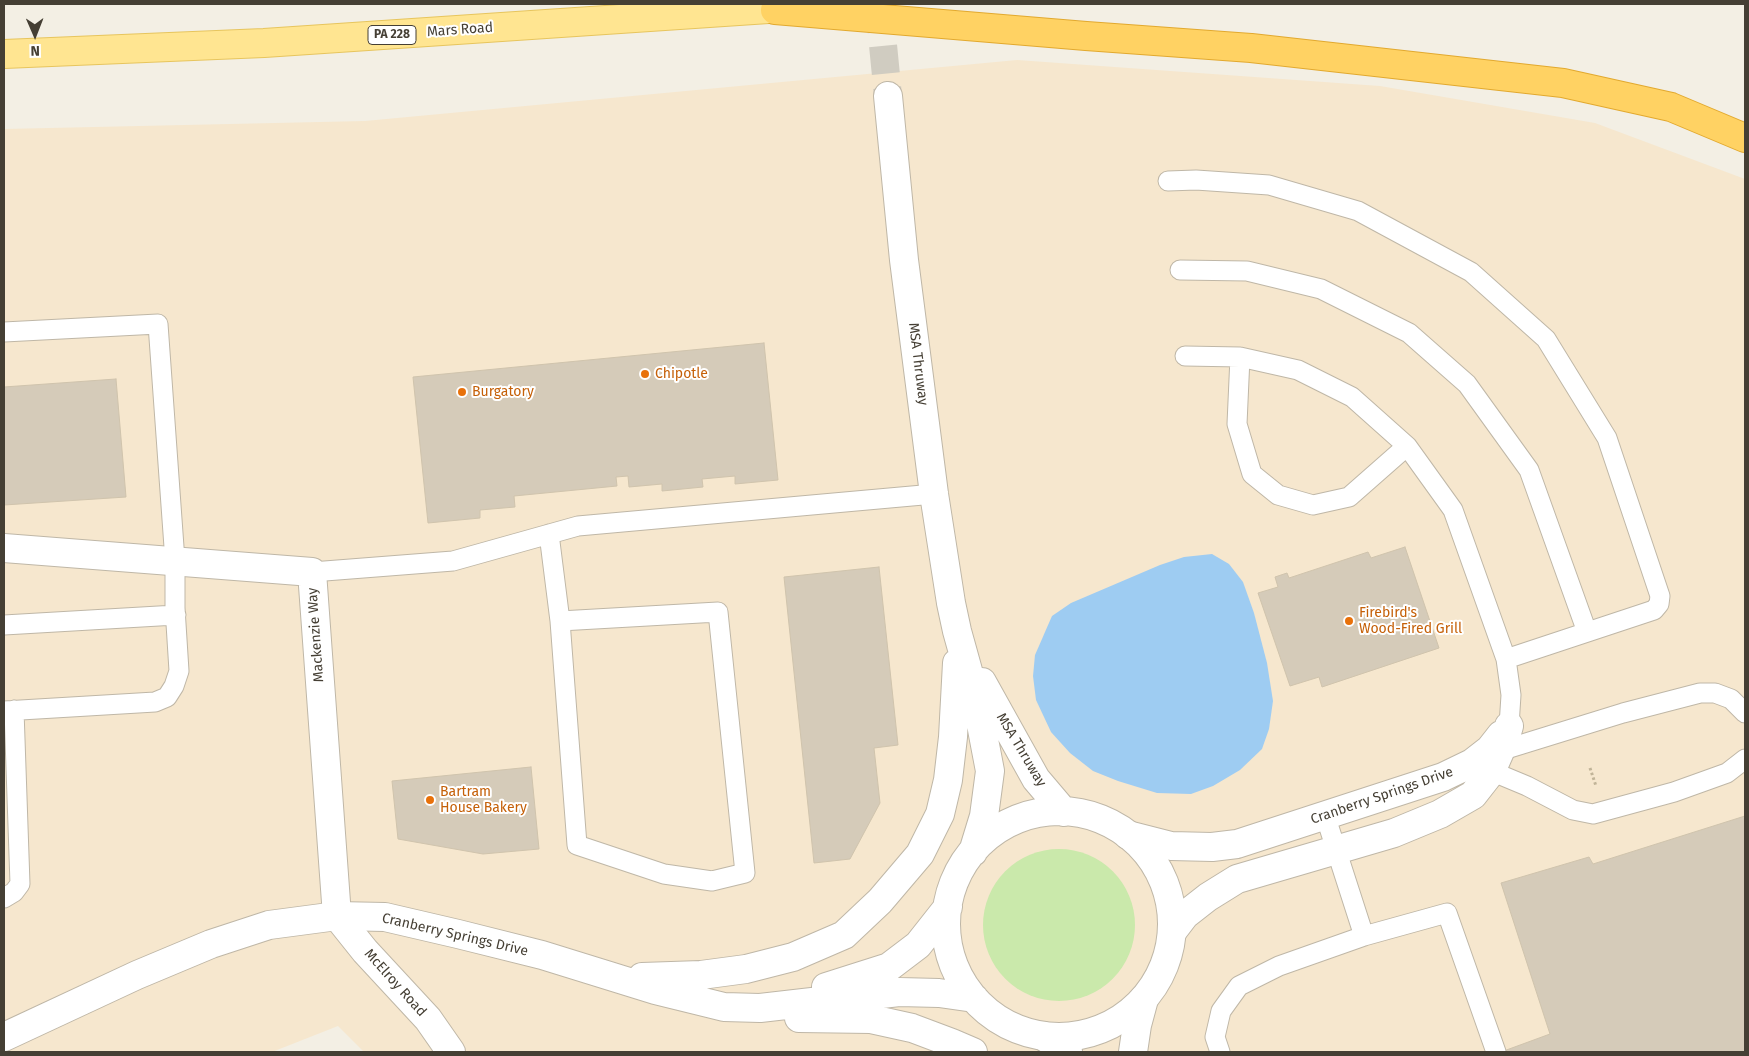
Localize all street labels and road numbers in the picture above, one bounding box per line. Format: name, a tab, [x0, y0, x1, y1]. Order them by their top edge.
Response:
street label: Mars Road	[426, 19, 494, 41]
road number: PA 228	[368, 26, 416, 44]
street label: MSA Thruway	[905, 322, 931, 406]
street label: Mackenzie Way	[304, 587, 328, 683]
street label: MSA Thruway	[992, 710, 1050, 790]
street label: Cranberry Springs Drive	[1309, 764, 1455, 828]
street label: Cranberry Springs Drive	[380, 910, 530, 960]
street label: McElroy Road	[360, 946, 430, 1020]

